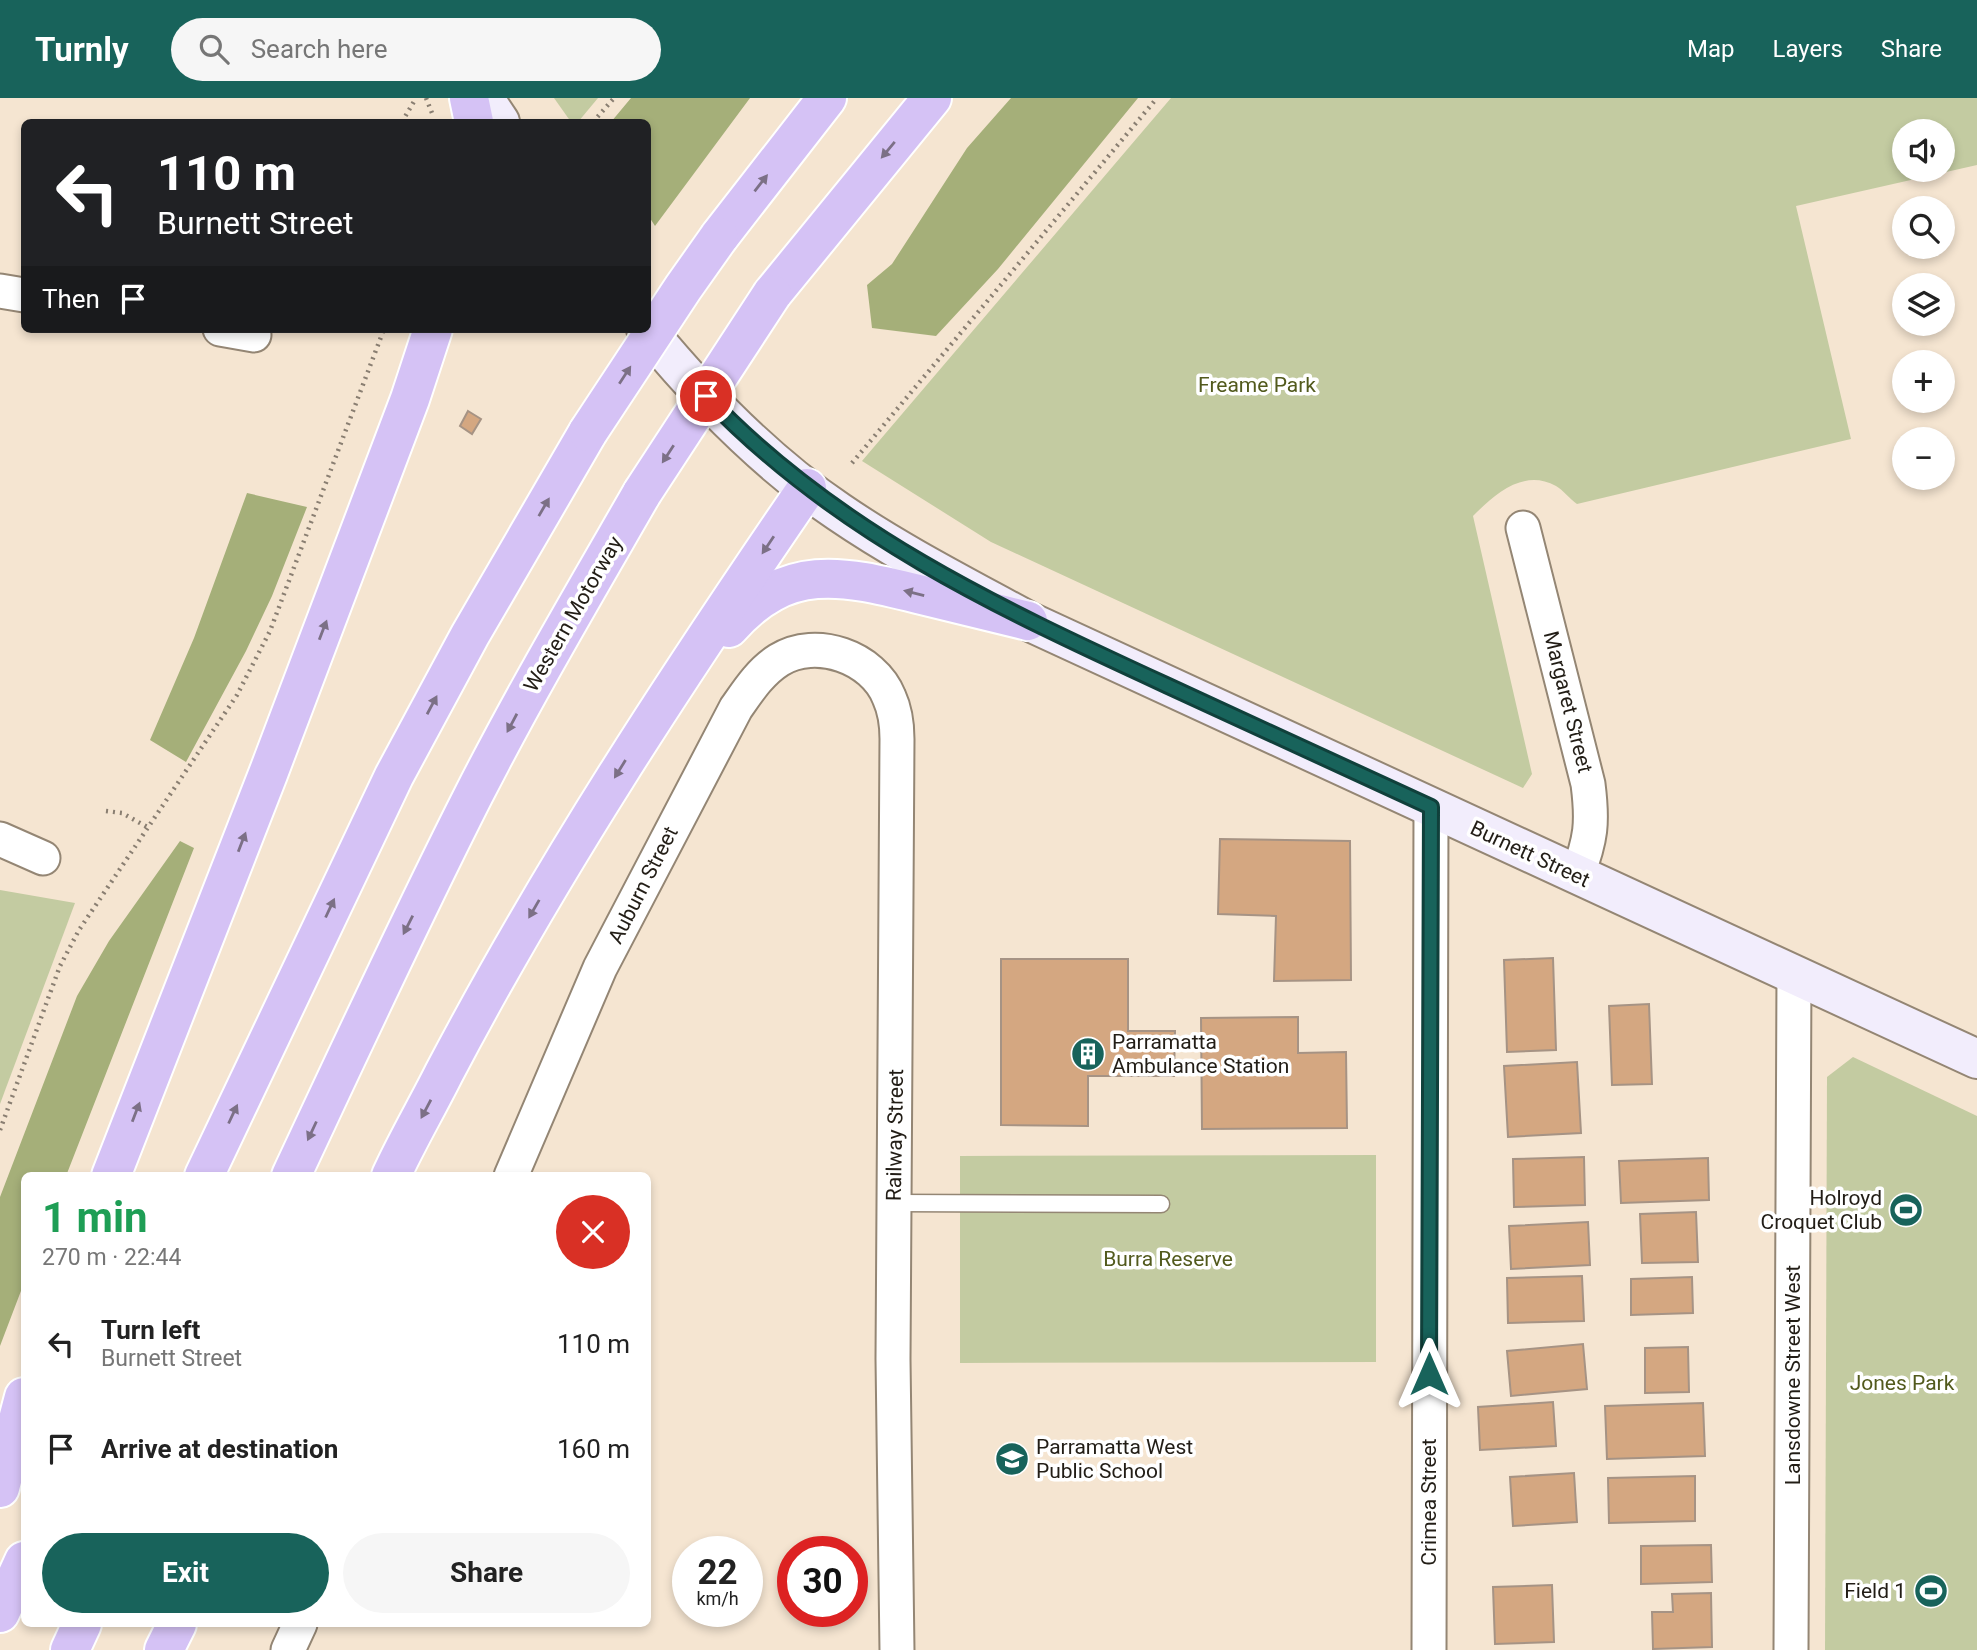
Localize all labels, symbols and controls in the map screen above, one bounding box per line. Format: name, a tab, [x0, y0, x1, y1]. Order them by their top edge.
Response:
search box	[171, 18, 661, 81]
text: Turnly	[35, 30, 129, 69]
icon: search	[195, 30, 233, 68]
text: Search here	[251, 34, 387, 64]
text: Map	[1687, 35, 1735, 63]
text: Layers	[1773, 35, 1843, 63]
text: Share	[1881, 35, 1942, 63]
map controls	[1892, 119, 1955, 490]
button: sound	[1892, 119, 1955, 182]
one-way arrow	[881, 142, 896, 159]
text: 110 m	[157, 145, 296, 202]
icon: left	[42, 147, 133, 238]
one-way arrow	[754, 174, 769, 192]
button: search	[1892, 196, 1955, 259]
text: Burnett Street	[157, 204, 353, 242]
button: layers	[1892, 273, 1955, 336]
icon: arrive	[114, 280, 152, 318]
text: Then	[42, 284, 100, 314]
button: +	[1892, 350, 1955, 413]
one-way arrow	[618, 365, 631, 385]
pin	[676, 366, 736, 426]
park label: Freame Park	[1198, 373, 1316, 397]
icon: arrive	[687, 377, 725, 415]
button: −	[1892, 427, 1955, 490]
one-way arrow	[661, 444, 674, 463]
one-way arrow	[538, 497, 550, 517]
street label: Western Motorway	[519, 532, 627, 696]
one-way arrow	[762, 535, 775, 555]
one-way arrow	[903, 587, 925, 598]
one-way arrow	[317, 619, 328, 640]
street label: Margaret Street	[1539, 629, 1597, 776]
one-way arrow	[427, 695, 438, 715]
one-way arrow	[506, 713, 518, 733]
one-way arrow	[613, 759, 626, 778]
street label: Burnett Street	[1467, 816, 1594, 892]
street label: Auburn Street	[603, 822, 683, 947]
one-way arrow	[236, 832, 247, 853]
one-way arrow	[324, 898, 336, 918]
one-way arrow	[528, 900, 541, 919]
one-way arrow	[402, 915, 413, 935]
place label: Parramatta Ambulance Station	[1112, 1030, 1289, 1078]
building icon: Parramatta Ambulance Station	[1069, 1035, 1107, 1073]
street label: Railway Street	[882, 1069, 908, 1201]
one-way arrow	[420, 1099, 431, 1119]
one-way arrow	[130, 1102, 141, 1123]
one-way arrow	[228, 1104, 239, 1124]
one-way arrow	[306, 1121, 317, 1142]
place label: Holroyd Croquet Club	[1761, 1186, 1882, 1234]
sports icon: Holroyd Croquet Club	[1887, 1191, 1925, 1229]
text: 1 min	[42, 1193, 148, 1242]
button: close	[556, 1195, 630, 1269]
text: 270 m · 22:44	[42, 1244, 181, 1271]
park label: Burra Reserve	[1103, 1247, 1233, 1271]
street label: Lansdowne Street West	[1781, 1265, 1805, 1485]
text: Turn left	[101, 1315, 200, 1345]
icon: left	[42, 1325, 80, 1363]
text: 110 m	[557, 1329, 630, 1359]
position arrow	[1392, 1337, 1466, 1411]
text: Burnett Street	[101, 1345, 242, 1372]
park label: Jones Park	[1850, 1371, 1955, 1395]
icon: arrive	[42, 1430, 80, 1468]
text: Arrive at destination	[101, 1434, 338, 1464]
text: 160 m	[557, 1434, 630, 1464]
place label: Parramatta West Public School	[1036, 1435, 1193, 1483]
street label: Crimea Street	[1417, 1438, 1441, 1566]
school or university icon: Parramatta West Public School	[993, 1440, 1031, 1478]
button: Exit	[42, 1533, 329, 1613]
button: Share	[343, 1533, 630, 1613]
speed limit sign: 30	[777, 1536, 868, 1627]
text: 22	[697, 1552, 738, 1593]
sports icon: Field 1	[1912, 1572, 1950, 1610]
place label: Field 1	[1844, 1579, 1906, 1603]
text: km/h	[696, 1588, 739, 1609]

